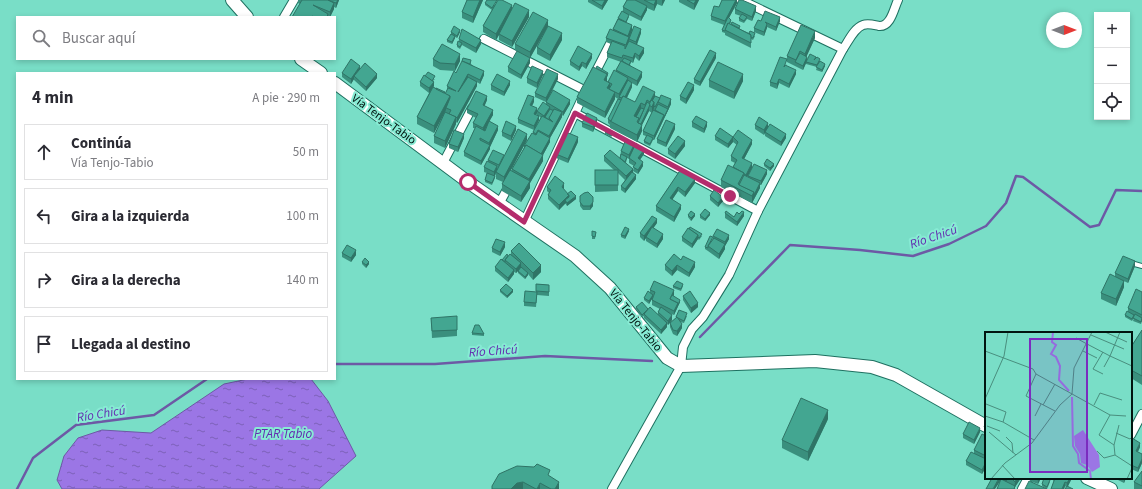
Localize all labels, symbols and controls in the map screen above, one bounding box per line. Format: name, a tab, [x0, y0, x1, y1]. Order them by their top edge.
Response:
north arrow	[1046, 12, 1082, 48]
map controls	[1094, 12, 1130, 120]
button: +	[1094, 12, 1130, 48]
search box	[16, 16, 336, 60]
icon: search	[30, 27, 52, 49]
text: Buscar aquí	[62, 28, 135, 49]
button: −	[1094, 48, 1130, 84]
button: locate	[1094, 84, 1130, 120]
text: 4 min	[32, 86, 73, 110]
text: A pie · 290 m	[252, 89, 320, 107]
street label: Vía Tenjo-Tabio	[348, 90, 420, 149]
text: Continúa	[71, 133, 132, 154]
icon: ahead	[33, 141, 55, 163]
text: 50 m	[293, 143, 319, 161]
text: Vía Tenjo-Tabio	[71, 154, 154, 172]
route start	[459, 173, 477, 191]
route end	[721, 187, 739, 205]
icon: left	[33, 205, 55, 227]
text: Gira a la izquierda	[71, 206, 190, 227]
text: 100 m	[286, 207, 319, 225]
water label: Río Chicú	[907, 220, 960, 253]
icon: right	[33, 269, 55, 291]
text: Gira a la derecha	[71, 270, 181, 291]
text: 140 m	[286, 271, 319, 289]
street label: Vía Tenjo-Tabio	[605, 285, 666, 355]
inset map	[985, 332, 1132, 479]
icon: arrive	[33, 333, 55, 355]
text: Llegada al destino	[71, 334, 191, 355]
water label: Río Chicú	[468, 340, 518, 362]
water label: Río Chicú	[76, 401, 127, 427]
water label: PTAR Tabio	[254, 425, 312, 443]

